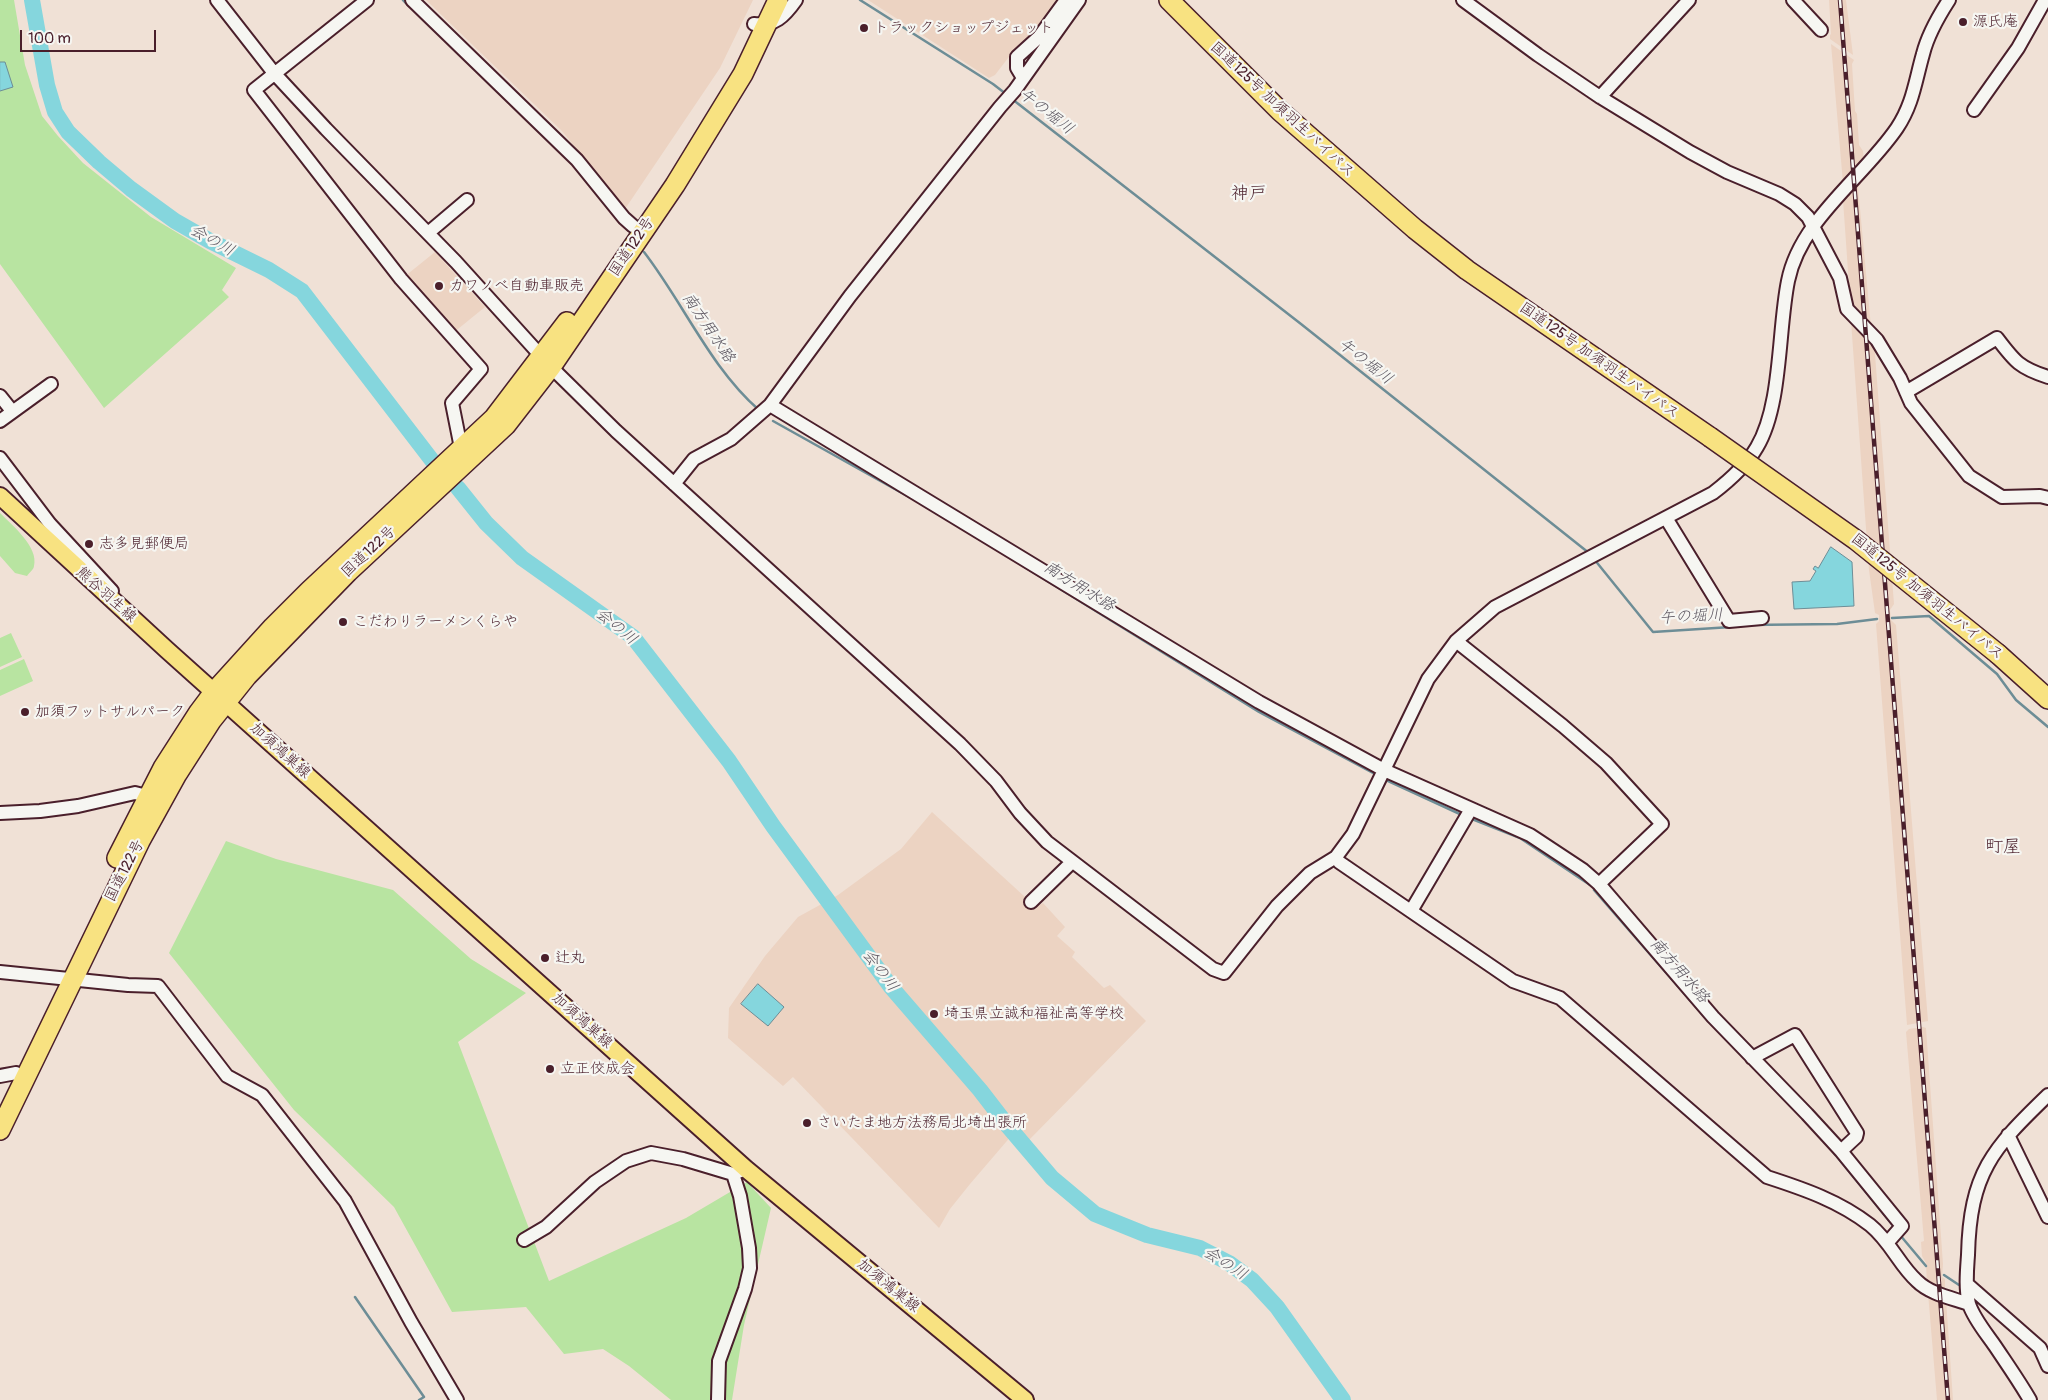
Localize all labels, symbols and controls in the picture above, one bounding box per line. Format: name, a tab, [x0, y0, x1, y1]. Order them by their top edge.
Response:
place label: 源氏庵	[1973, 13, 2018, 31]
marker: 源氏庵	[1957, 16, 1969, 28]
place label: トラックショップジェット	[874, 19, 1054, 37]
scale bar	[22, 20, 159, 52]
marker: トラックショップジェット	[858, 22, 870, 34]
text: 100 m	[28, 29, 71, 48]
street label: 国道125号 加須羽生バイパス	[1206, 38, 1358, 182]
water label: 午の堀川	[1015, 85, 1077, 139]
district label: 神戸	[1231, 183, 1267, 205]
street label: 国道122号	[606, 214, 658, 280]
water label: 会の川	[186, 221, 238, 261]
place label: カワノベ自動車販売	[449, 277, 584, 295]
marker: カワノベ自動車販売	[433, 280, 445, 292]
water label: 南方用水路	[678, 289, 738, 367]
street label: 国道125号 加須羽生バイパス	[1516, 299, 1682, 423]
water label: 午の堀川	[1334, 335, 1396, 389]
street label: 国道122号	[338, 522, 400, 582]
street label: 国道125号 加須羽生バイパス	[1847, 530, 2007, 664]
place label: 志多見郵便局	[99, 535, 189, 553]
marker: 志多見郵便局	[83, 538, 95, 550]
water label: 南方用水路	[1040, 558, 1118, 616]
street label: 熊谷羽生線	[72, 563, 140, 627]
water label: 会の川	[591, 604, 641, 650]
water label: 午の堀川	[1659, 606, 1723, 628]
place label: こだわりラーメンくらや	[353, 613, 518, 631]
marker: こだわりラーメンくらや	[337, 616, 349, 628]
place label: 加須フットサルパーク	[35, 703, 185, 721]
marker: 加須フットサルパーク	[19, 706, 31, 718]
street label: 加須鴻巣線	[246, 719, 314, 783]
district label: 町屋	[1985, 836, 2021, 858]
street label: 国道122号	[102, 837, 148, 905]
water label: 南方用水路	[1646, 935, 1712, 1007]
water label: 会の川	[858, 946, 902, 996]
place label: 辻丸	[555, 949, 585, 967]
marker: 辻丸	[539, 952, 551, 964]
street label: 加須鴻巣線	[548, 989, 616, 1053]
place label: 埼玉県立誠和福祉高等学校	[944, 1005, 1124, 1023]
marker: 埼玉県立誠和福祉高等学校	[928, 1008, 940, 1020]
place label: 立正佼成会	[560, 1060, 635, 1078]
marker: 立正佼成会	[544, 1063, 556, 1075]
place label: さいたま地方法務局北埼出張所	[817, 1114, 1027, 1132]
marker: さいたま地方法務局北埼出張所	[801, 1117, 813, 1129]
water label: 会の川	[1200, 1243, 1250, 1285]
street label: 加須鴻巣線	[853, 1255, 923, 1317]

